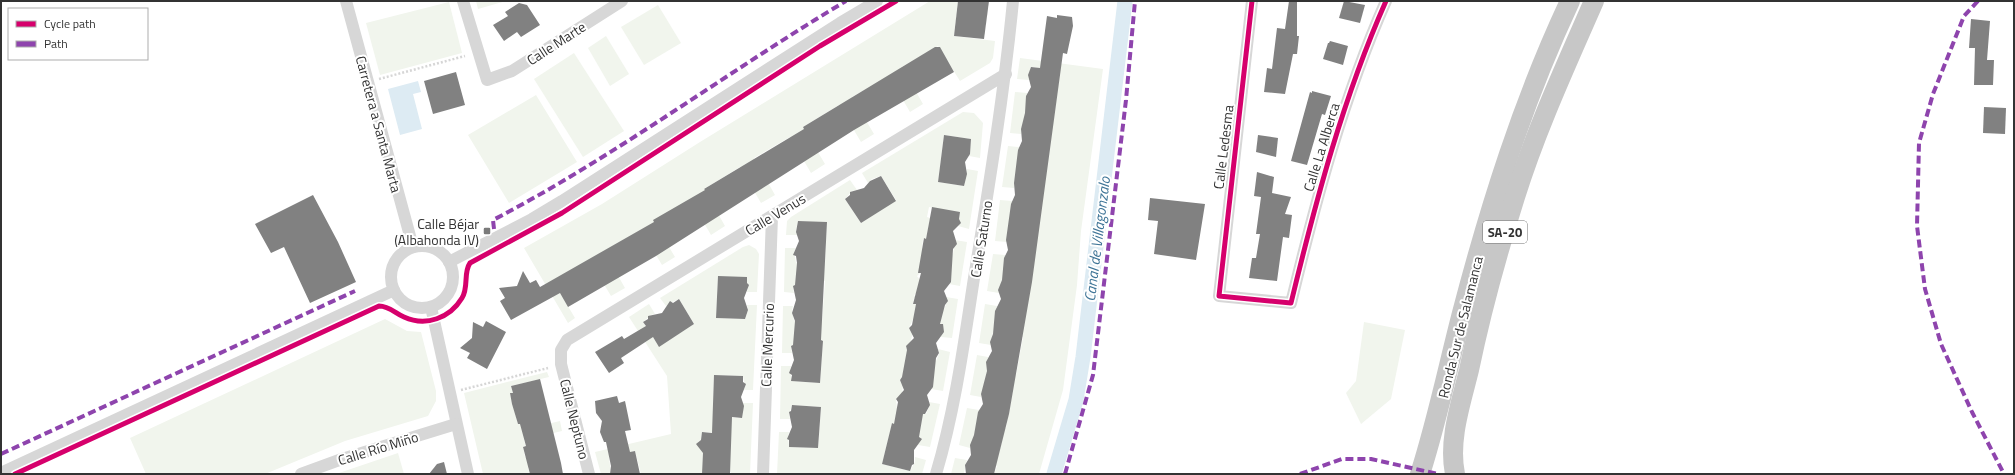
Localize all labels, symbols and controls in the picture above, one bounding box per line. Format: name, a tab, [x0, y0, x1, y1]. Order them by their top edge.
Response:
legend	[8, 8, 148, 60]
text: Cycle path	[44, 14, 96, 33]
street label: Calle Marte	[522, 16, 590, 70]
text: Path	[44, 34, 68, 53]
street label: Carretera a Santa Marta	[351, 53, 407, 195]
street label: Calle La Alberca	[1298, 100, 1344, 194]
street label: Calle Ledesma	[1207, 104, 1239, 190]
water label: Canal de Villagonzalo	[1078, 175, 1116, 303]
street label: Calle Venus	[741, 188, 809, 240]
street label: Calle Saturno	[965, 199, 997, 279]
place label: Calle Béjar (Albahonda IV)	[394, 213, 479, 250]
road number: SA-20	[1483, 221, 1527, 243]
marker: Calle Béjar (Albahonda IV)	[482, 226, 492, 236]
street label: Ronda Sur de Salamanca	[1432, 254, 1488, 400]
street label: Calle Mercurio	[755, 303, 779, 387]
street label: Calle Neptuno	[555, 377, 595, 461]
street label: Calle Río Miño	[335, 426, 421, 470]

